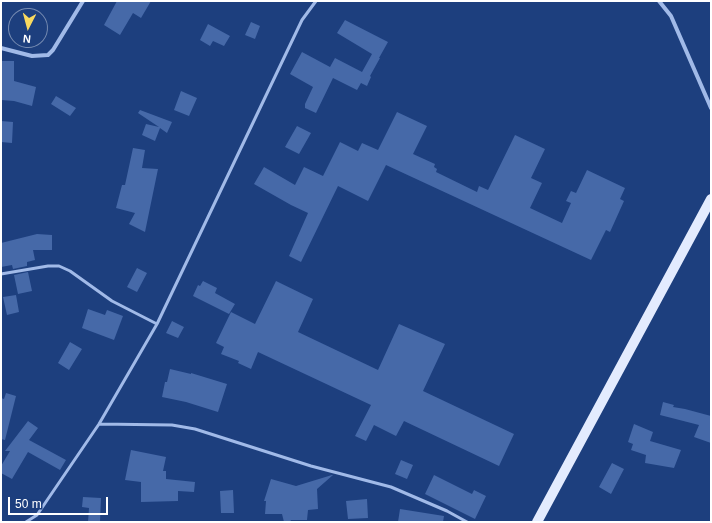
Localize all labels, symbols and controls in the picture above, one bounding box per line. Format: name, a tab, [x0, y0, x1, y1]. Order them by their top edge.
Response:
north arrow	[8, 8, 48, 48]
text: N	[22, 33, 31, 45]
scale bar	[10, 489, 110, 515]
text: 50 m	[15, 497, 42, 511]

